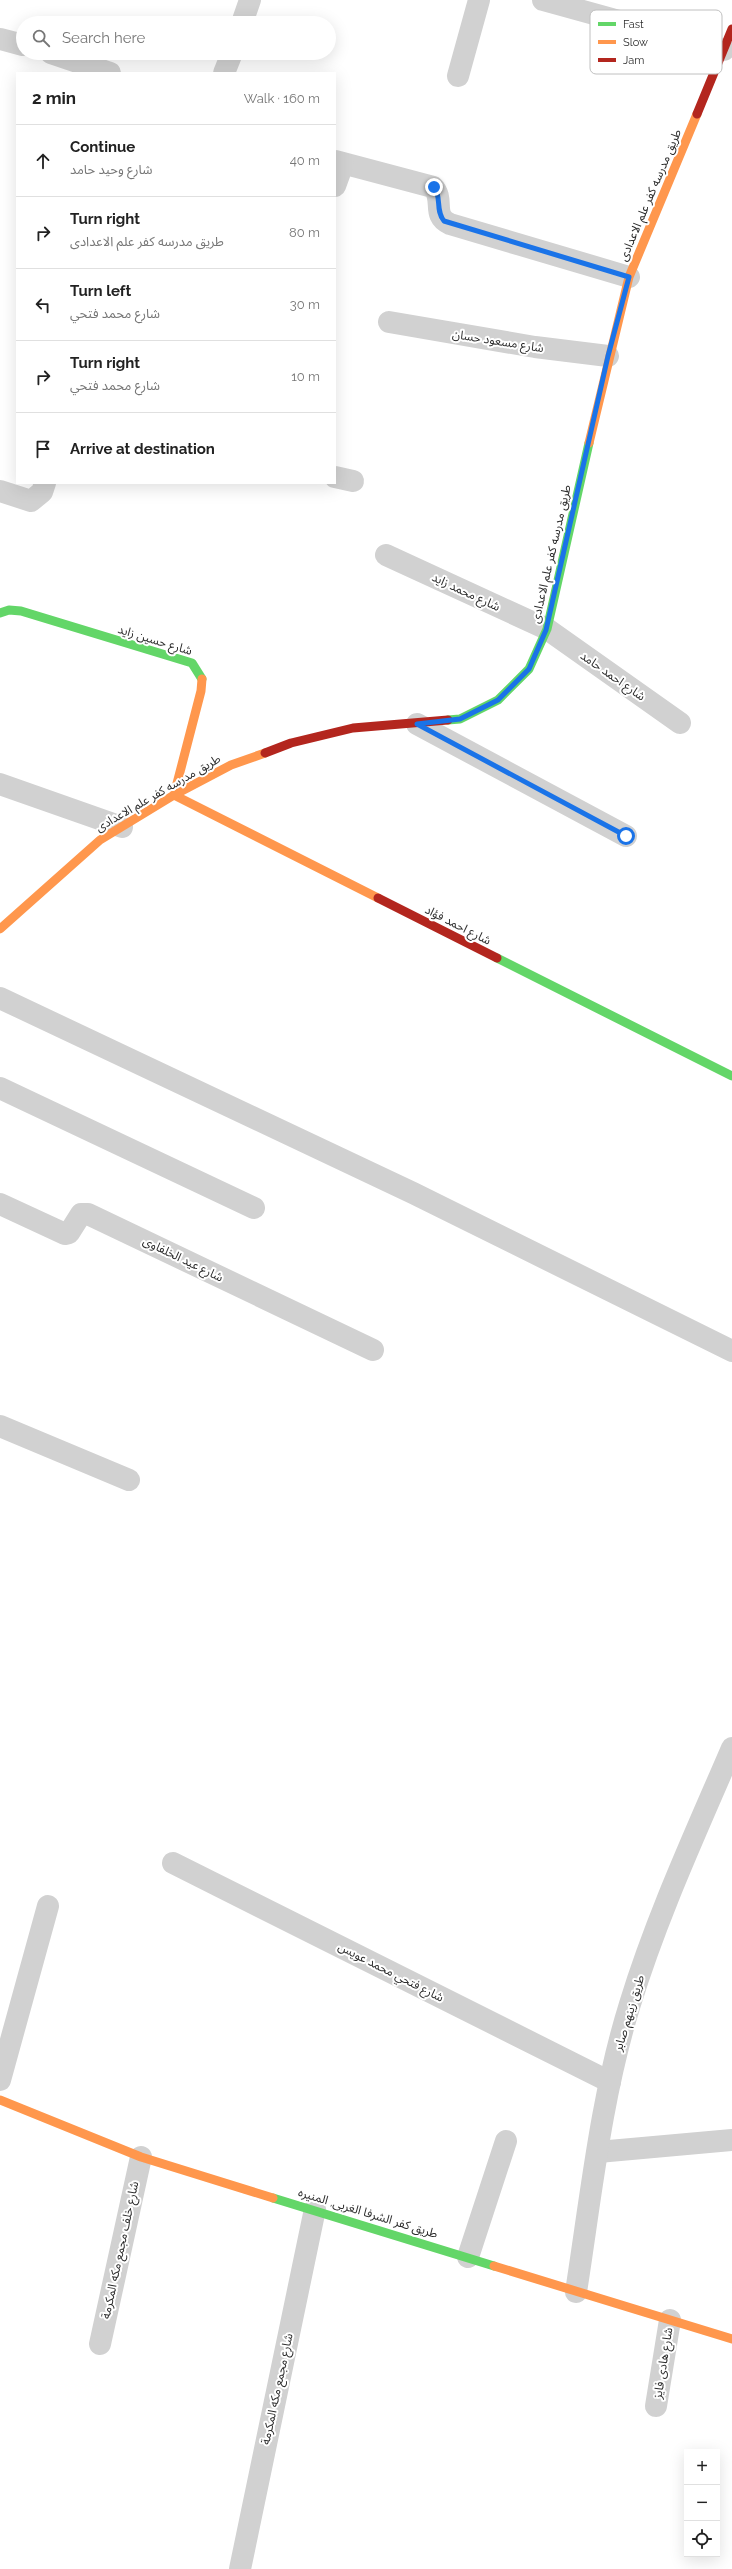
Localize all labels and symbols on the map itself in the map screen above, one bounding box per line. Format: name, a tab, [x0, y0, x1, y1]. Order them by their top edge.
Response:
legend	[590, 10, 722, 74]
text: Fast	[623, 18, 644, 31]
text: Slow	[623, 36, 648, 49]
text: Jam	[623, 54, 644, 67]
street label: طريق مدرسه كفر علم الاعدادى	[616, 127, 686, 264]
route end	[425, 178, 443, 196]
street label: شارع مسعود حسان	[451, 327, 545, 357]
street label: طريق مدرسه كفر علم الاعدادى	[528, 483, 576, 625]
street label: شارع محمد زايد	[429, 570, 502, 616]
street label: شارع حسين زايد	[116, 622, 194, 660]
street label: شارع احمد حامد	[577, 648, 648, 705]
street label: طريق مدرسه كفر علم الاعدادى	[93, 751, 224, 836]
route start	[617, 827, 635, 845]
street label: شارع احمد فؤاد	[422, 902, 493, 949]
street label: شارع عيد الخلفاوى	[140, 1234, 225, 1286]
street label: شارع فتحي محمد عويس	[335, 1939, 446, 2007]
street label: طريق زينهم صابر	[610, 1973, 649, 2054]
street label: شارع خلف مجمع مكه المكرمة	[99, 2180, 143, 2321]
street label: طريق كفر الشرفا الغربى, المنيره	[296, 2185, 439, 2242]
street label: شارع هادى فايز	[650, 2326, 678, 2401]
street label: شارع مجمع مكه المكرمة	[258, 2332, 298, 2446]

